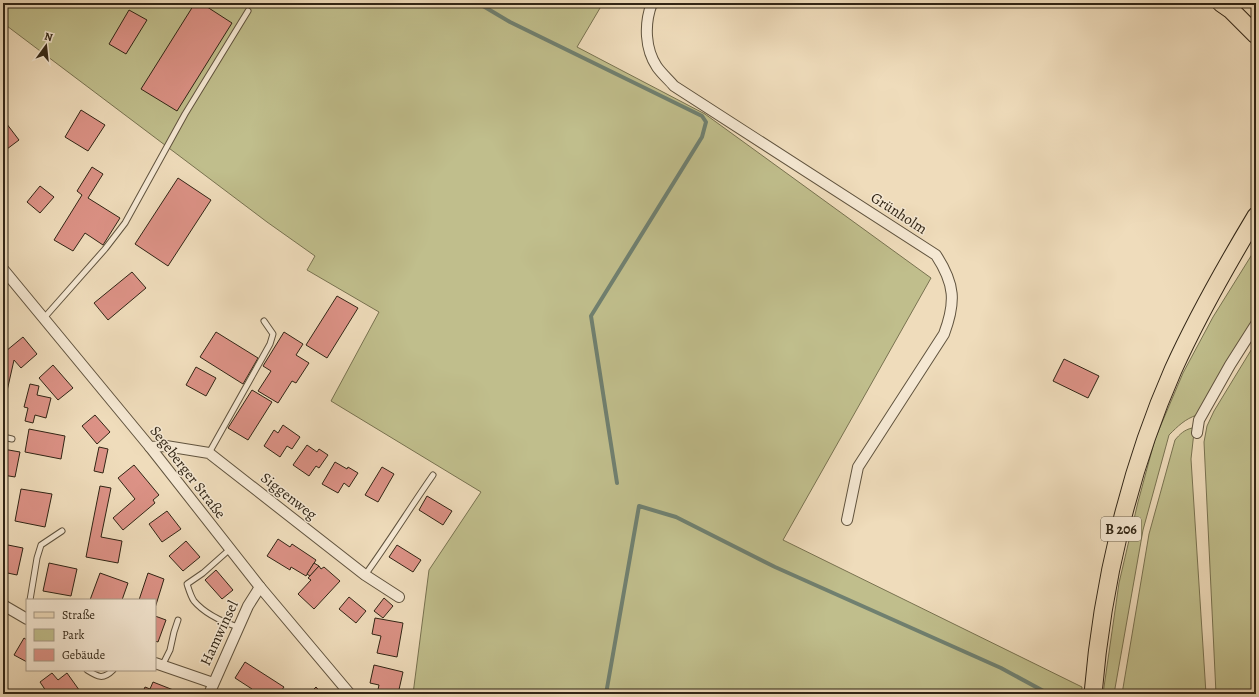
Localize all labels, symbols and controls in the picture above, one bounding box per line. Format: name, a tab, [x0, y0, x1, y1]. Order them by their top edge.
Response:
north arrow	[26, 26, 66, 66]
text: N	[43, 29, 54, 45]
street label: Grünholm	[867, 187, 931, 239]
street label: Segeberger Straße	[145, 421, 231, 523]
street label: Siggenweg	[257, 468, 322, 525]
road number: B 206	[1101, 517, 1141, 541]
street label: Hamwinsel	[195, 597, 243, 669]
legend	[26, 599, 156, 671]
text: Straße	[62, 607, 95, 623]
text: Park	[62, 627, 85, 643]
text: Gebäude	[62, 647, 105, 663]

